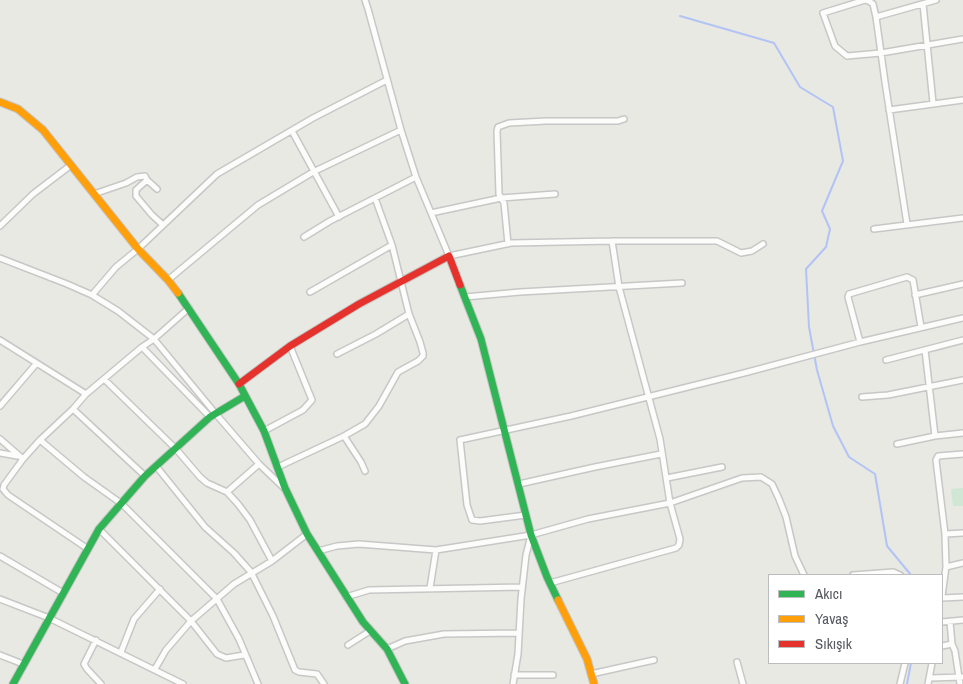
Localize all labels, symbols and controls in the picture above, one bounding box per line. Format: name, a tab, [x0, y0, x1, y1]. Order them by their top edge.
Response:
legend	[768, 574, 943, 664]
text: Akıcı	[815, 583, 842, 604]
text: Yavaş	[815, 608, 848, 629]
text: Sıkışık	[815, 633, 852, 654]

